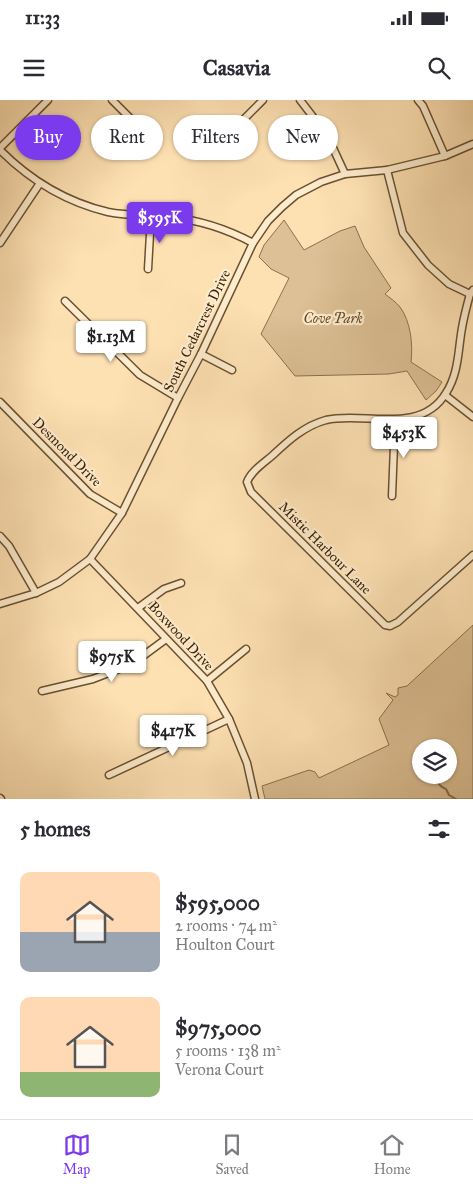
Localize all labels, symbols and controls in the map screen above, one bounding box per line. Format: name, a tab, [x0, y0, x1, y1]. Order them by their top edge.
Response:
text: 11:33	[25, 6, 60, 29]
icon: menu	[20, 54, 48, 82]
text: Casavia	[203, 54, 270, 81]
icon: search	[425, 54, 453, 82]
chip: Buy	[15, 115, 81, 160]
chip: Rent	[91, 115, 163, 160]
chip: Filters	[173, 115, 258, 160]
chip: New	[268, 115, 338, 160]
pin: $595K	[125, 202, 195, 244]
text: $595K	[138, 208, 182, 227]
street label: South Cedarcrest Drive	[160, 267, 234, 395]
park label: Cove Park	[303, 310, 363, 327]
pin: $1.13M	[70, 320, 152, 363]
text: $1.13M	[87, 327, 135, 346]
street label: Desmond Drive	[29, 414, 105, 490]
pin: $453K	[369, 416, 439, 459]
text: $453K	[382, 423, 426, 442]
street label: Mistic Harbour Lane	[275, 498, 375, 598]
street label: Boxwood Drive	[145, 598, 217, 674]
pin: $975K	[77, 640, 147, 683]
text: $975K	[89, 647, 135, 666]
pin: $417K	[138, 714, 208, 757]
text: $417K	[151, 721, 195, 740]
map controls	[412, 739, 457, 784]
button: layers	[412, 739, 457, 784]
icon: filters	[425, 815, 453, 843]
text: 5 homes	[20, 816, 91, 842]
text: $595,000	[175, 890, 260, 916]
icon: home	[60, 892, 120, 952]
text: 2 rooms · 74 m²	[175, 916, 277, 935]
text: Houlton Court	[175, 935, 275, 954]
text: $975,000	[175, 1015, 261, 1041]
icon: home	[60, 1017, 120, 1077]
text: 5 rooms · 138 m²	[175, 1041, 281, 1060]
text: Verona Court	[175, 1060, 264, 1079]
tab: Map	[63, 1131, 91, 1178]
tab: Saved	[216, 1131, 249, 1178]
tab: Home	[374, 1131, 410, 1178]

